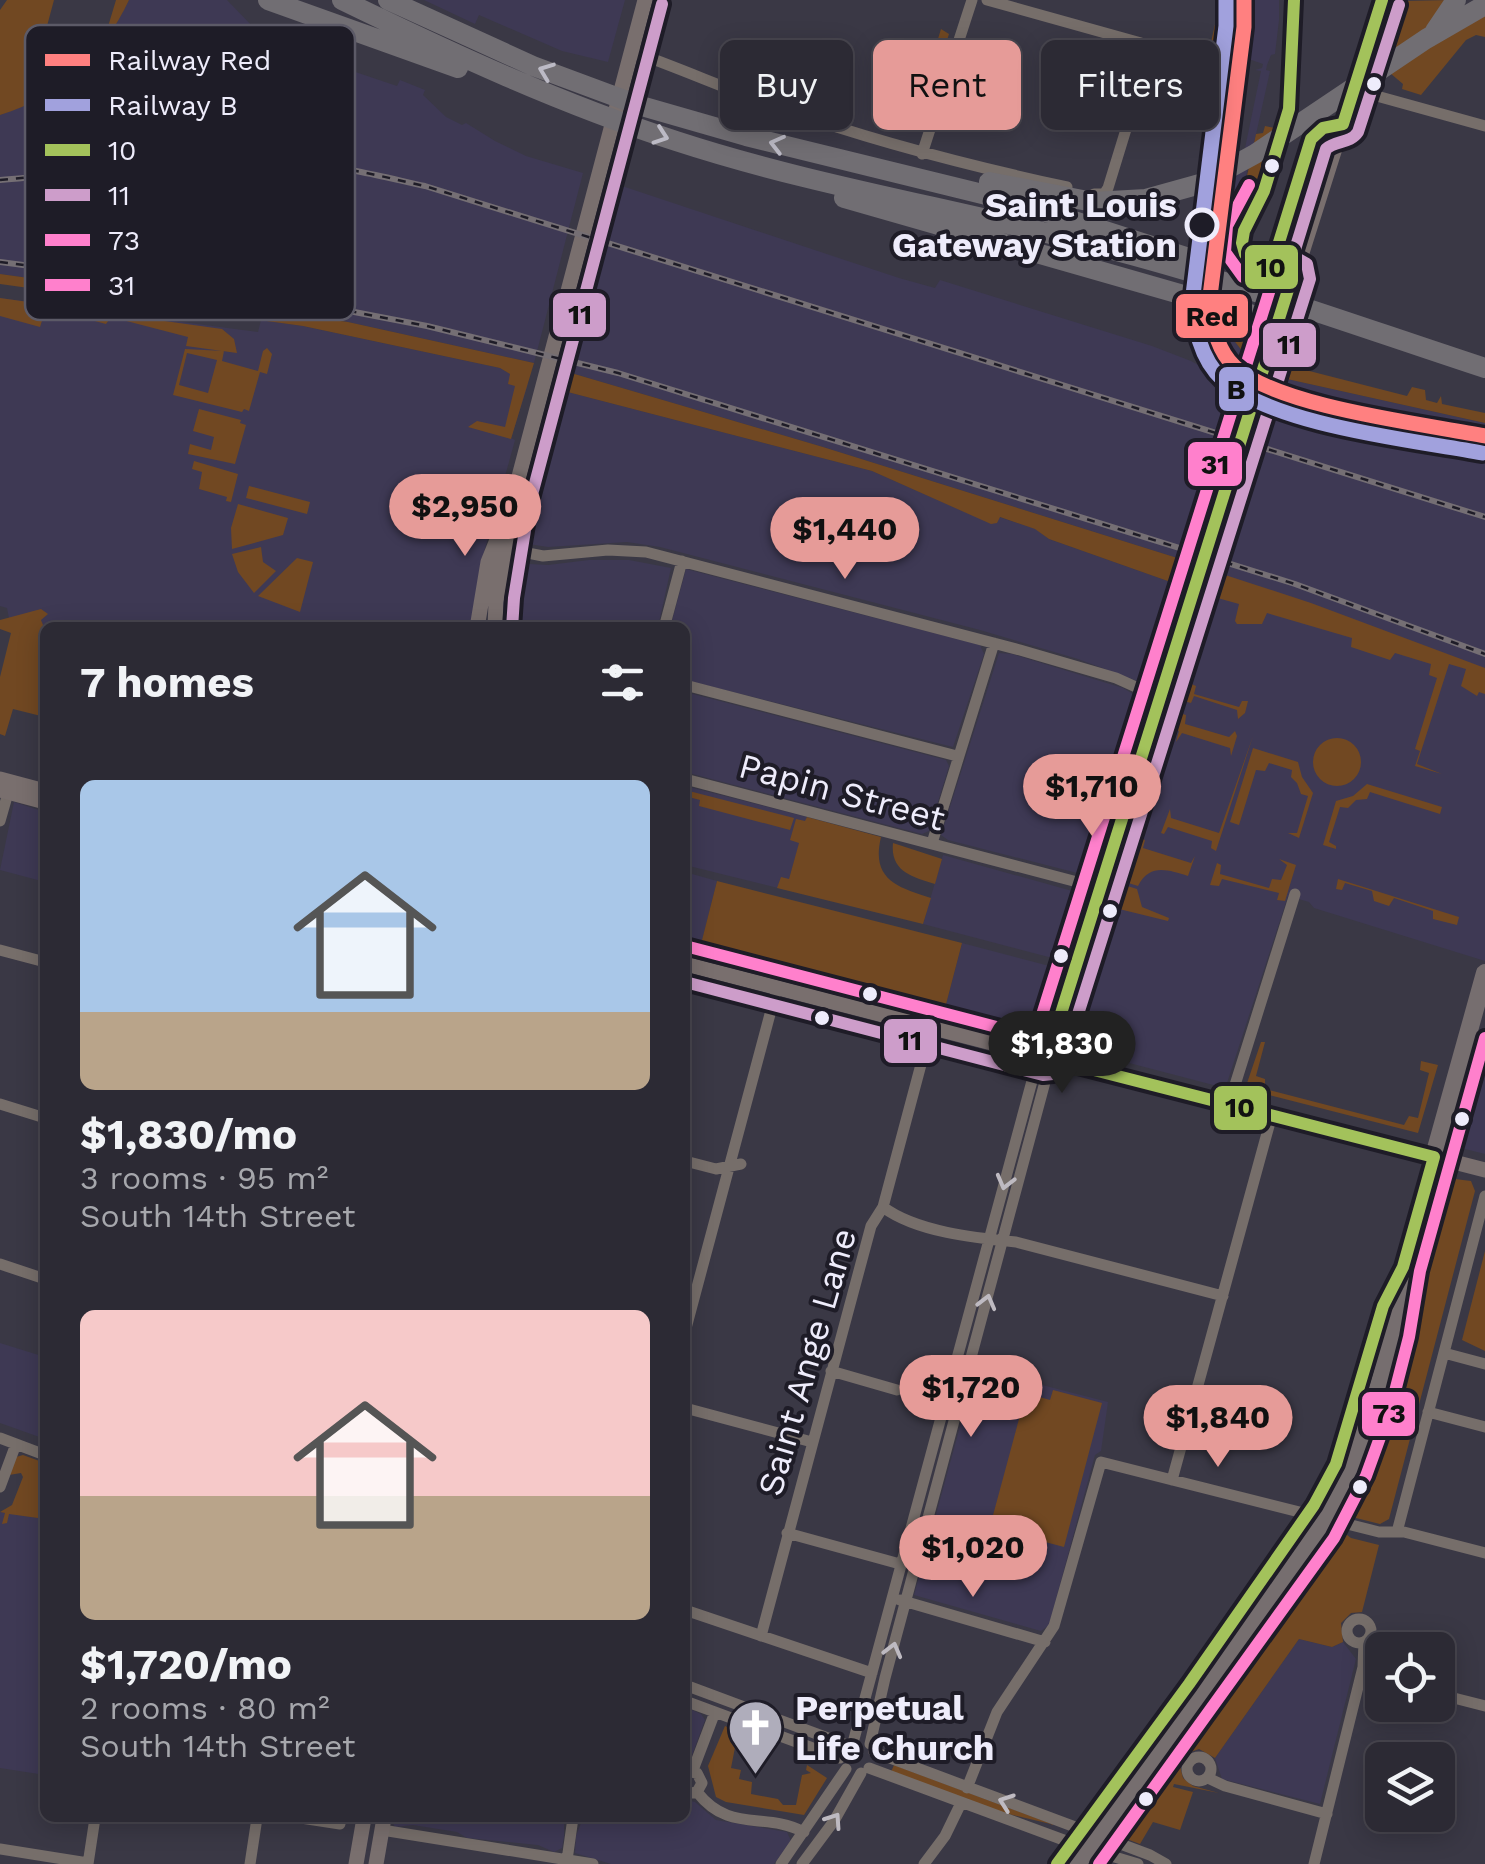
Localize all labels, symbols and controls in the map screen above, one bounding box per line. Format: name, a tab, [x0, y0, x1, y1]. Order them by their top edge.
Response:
legend	[25, 25, 355, 320]
chip: Buy	[720, 40, 853, 130]
chip: Rent	[873, 40, 1021, 130]
chip: Filters	[1041, 40, 1219, 130]
text: Railway Red	[108, 44, 271, 77]
one-way arrow	[539, 62, 556, 83]
unlabelled marker	[1364, 74, 1384, 94]
text: Railway B	[108, 89, 238, 122]
one-way arrow	[651, 124, 669, 145]
text: 10	[108, 134, 136, 167]
one-way arrow	[769, 135, 786, 156]
unlabelled marker	[1262, 156, 1282, 176]
text: 11	[108, 179, 130, 212]
place label: Saint Louis Gateway Station	[892, 184, 1177, 266]
marker: Saint Louis Gateway Station	[1186, 209, 1218, 241]
text: 73	[108, 224, 140, 257]
line badge: 10	[1243, 243, 1300, 291]
text: 10	[1256, 251, 1286, 284]
text: 31	[108, 269, 135, 302]
line badge: 11	[551, 291, 608, 339]
line badge: Red	[1174, 292, 1250, 340]
text: 11	[568, 298, 592, 331]
text: Red	[1186, 300, 1238, 333]
line badge: 11	[1261, 321, 1318, 369]
text: 11	[1277, 328, 1301, 361]
line badge: B	[1217, 365, 1256, 413]
text: B	[1226, 373, 1246, 406]
line badge: 31	[1186, 440, 1244, 488]
text: 31	[1201, 448, 1229, 481]
pin: $2,950	[384, 474, 546, 559]
text: $2,950	[411, 487, 519, 525]
pin: $1,440	[764, 497, 926, 582]
text: $1,440	[792, 510, 898, 548]
icon: filters	[595, 655, 650, 710]
text: 7 homes	[80, 658, 254, 707]
street label: Papin Street	[734, 744, 950, 840]
pin: $1,710	[1011, 754, 1173, 839]
text: $1,710	[1045, 767, 1139, 805]
icon: home	[275, 845, 455, 1025]
unlabelled marker	[1100, 901, 1120, 921]
unlabelled marker	[1051, 946, 1071, 966]
unlabelled marker	[860, 984, 880, 1004]
unlabelled marker	[812, 1008, 832, 1028]
pin: $1,830	[981, 1011, 1143, 1096]
line badge: 11	[882, 1017, 939, 1065]
text: 11	[898, 1024, 922, 1057]
text: $1,830	[1011, 1024, 1113, 1062]
line badge: 10	[1212, 1084, 1269, 1132]
text: 10	[1225, 1091, 1255, 1124]
unlabelled marker	[1452, 1109, 1472, 1129]
text: $1,830/mo	[80, 1110, 297, 1159]
text: 3 rooms · 95 m²	[80, 1159, 328, 1197]
one-way arrow	[995, 1173, 1016, 1190]
text: South 14th Street	[80, 1197, 355, 1235]
street label: Saint Ange Lane	[749, 1224, 865, 1500]
one-way arrow	[976, 1294, 997, 1311]
pin: $1,720	[890, 1355, 1052, 1440]
text: $1,720	[921, 1368, 1021, 1406]
icon: home	[275, 1375, 455, 1555]
pin: $1,840	[1137, 1385, 1299, 1470]
line badge: 73	[1360, 1390, 1417, 1438]
text: 73	[1372, 1397, 1406, 1430]
text: $1,840	[1166, 1398, 1270, 1436]
unlabelled marker	[1350, 1477, 1370, 1497]
pin: $1,020	[892, 1515, 1054, 1600]
text: $1,020	[921, 1528, 1025, 1566]
map controls	[1365, 1632, 1455, 1832]
button: locate	[1365, 1632, 1455, 1722]
text: $1,720/mo	[80, 1640, 292, 1689]
one-way arrow	[881, 1642, 902, 1659]
place label: Perpetual Life Church	[795, 1687, 994, 1769]
text: 2 rooms · 80 m²	[80, 1689, 330, 1727]
church icon: Perpetual Life Church	[726, 1698, 786, 1777]
text: South 14th Street	[80, 1727, 355, 1765]
button: layers	[1365, 1742, 1455, 1832]
unlabelled marker	[1136, 1789, 1156, 1809]
one-way arrow	[999, 1793, 1016, 1814]
one-way arrow	[822, 1812, 840, 1831]

